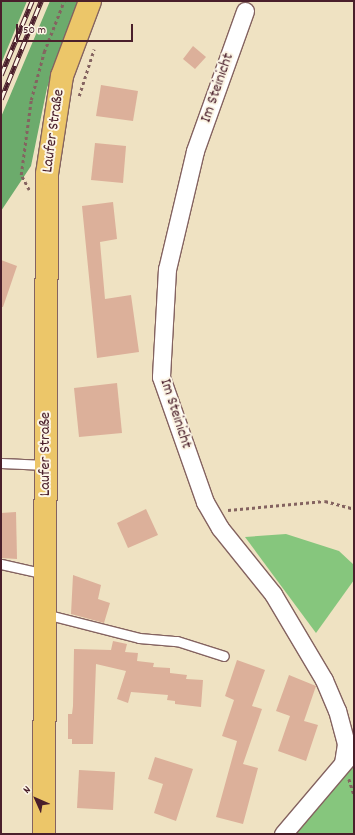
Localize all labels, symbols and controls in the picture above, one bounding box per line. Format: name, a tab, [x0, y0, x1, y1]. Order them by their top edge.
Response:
scale bar	[18, 16, 135, 42]
text: 50 m	[23, 22, 46, 39]
street label: Im Steinicht	[197, 51, 239, 125]
street label: Laufer Straße	[39, 88, 69, 174]
street label: Im Steinicht	[155, 377, 195, 451]
street label: Laufer Straße	[36, 412, 56, 496]
north arrow	[16, 779, 56, 819]
text: N	[20, 783, 35, 798]

